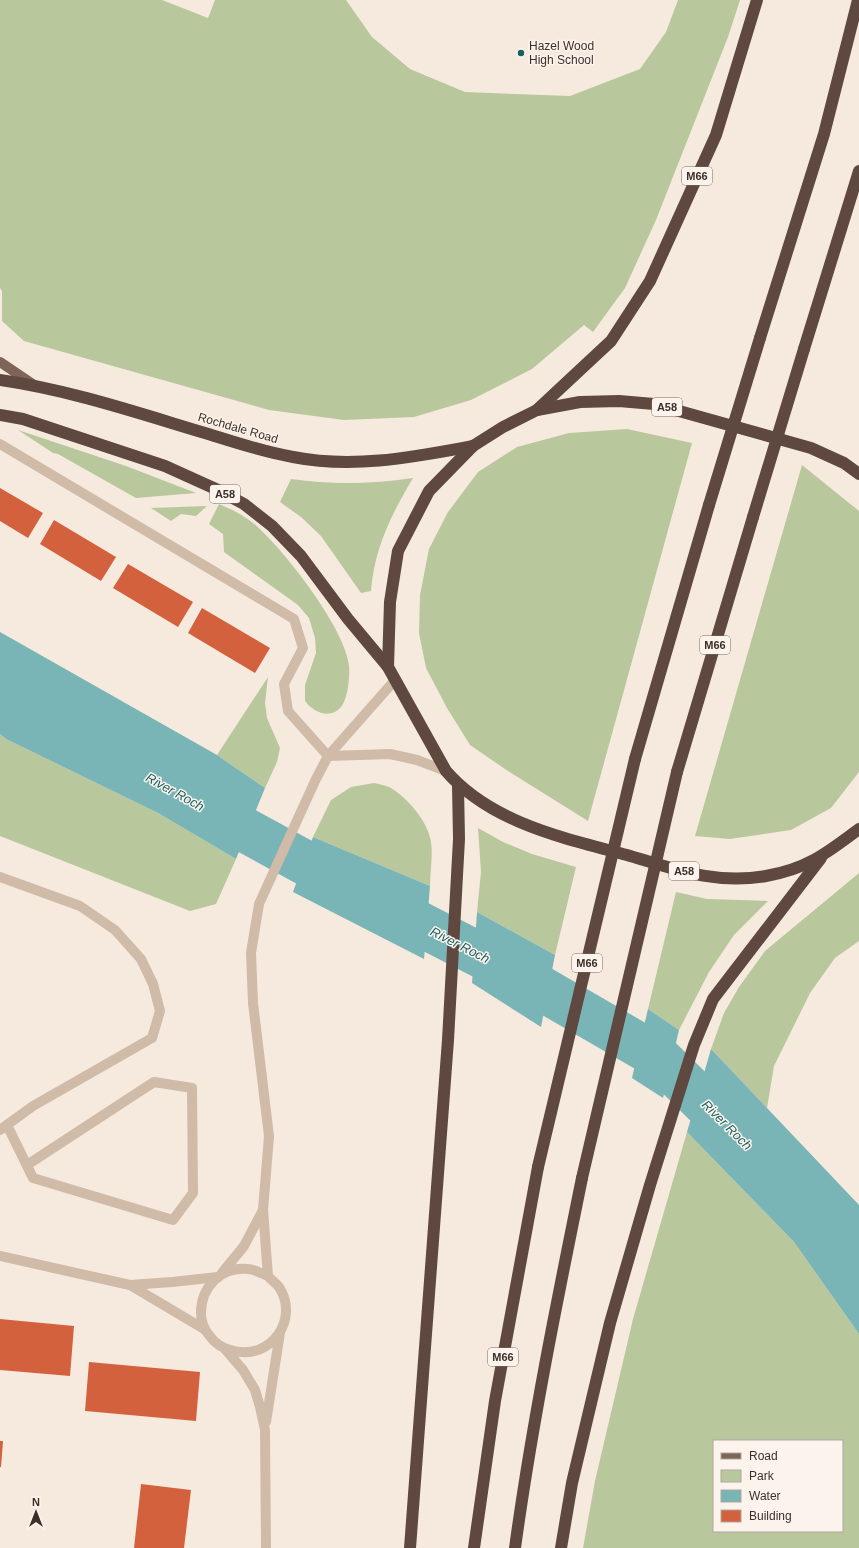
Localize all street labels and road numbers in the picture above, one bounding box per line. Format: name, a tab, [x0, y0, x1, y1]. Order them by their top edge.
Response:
road number: M66	[682, 167, 712, 185]
road number: A58	[652, 398, 682, 416]
street label: Rochdale Road	[196, 410, 280, 446]
road number: A58	[210, 485, 240, 503]
road number: M66	[700, 636, 730, 654]
road number: A58	[669, 862, 699, 880]
road number: M66	[572, 954, 602, 972]
road number: M66	[488, 1348, 518, 1366]

